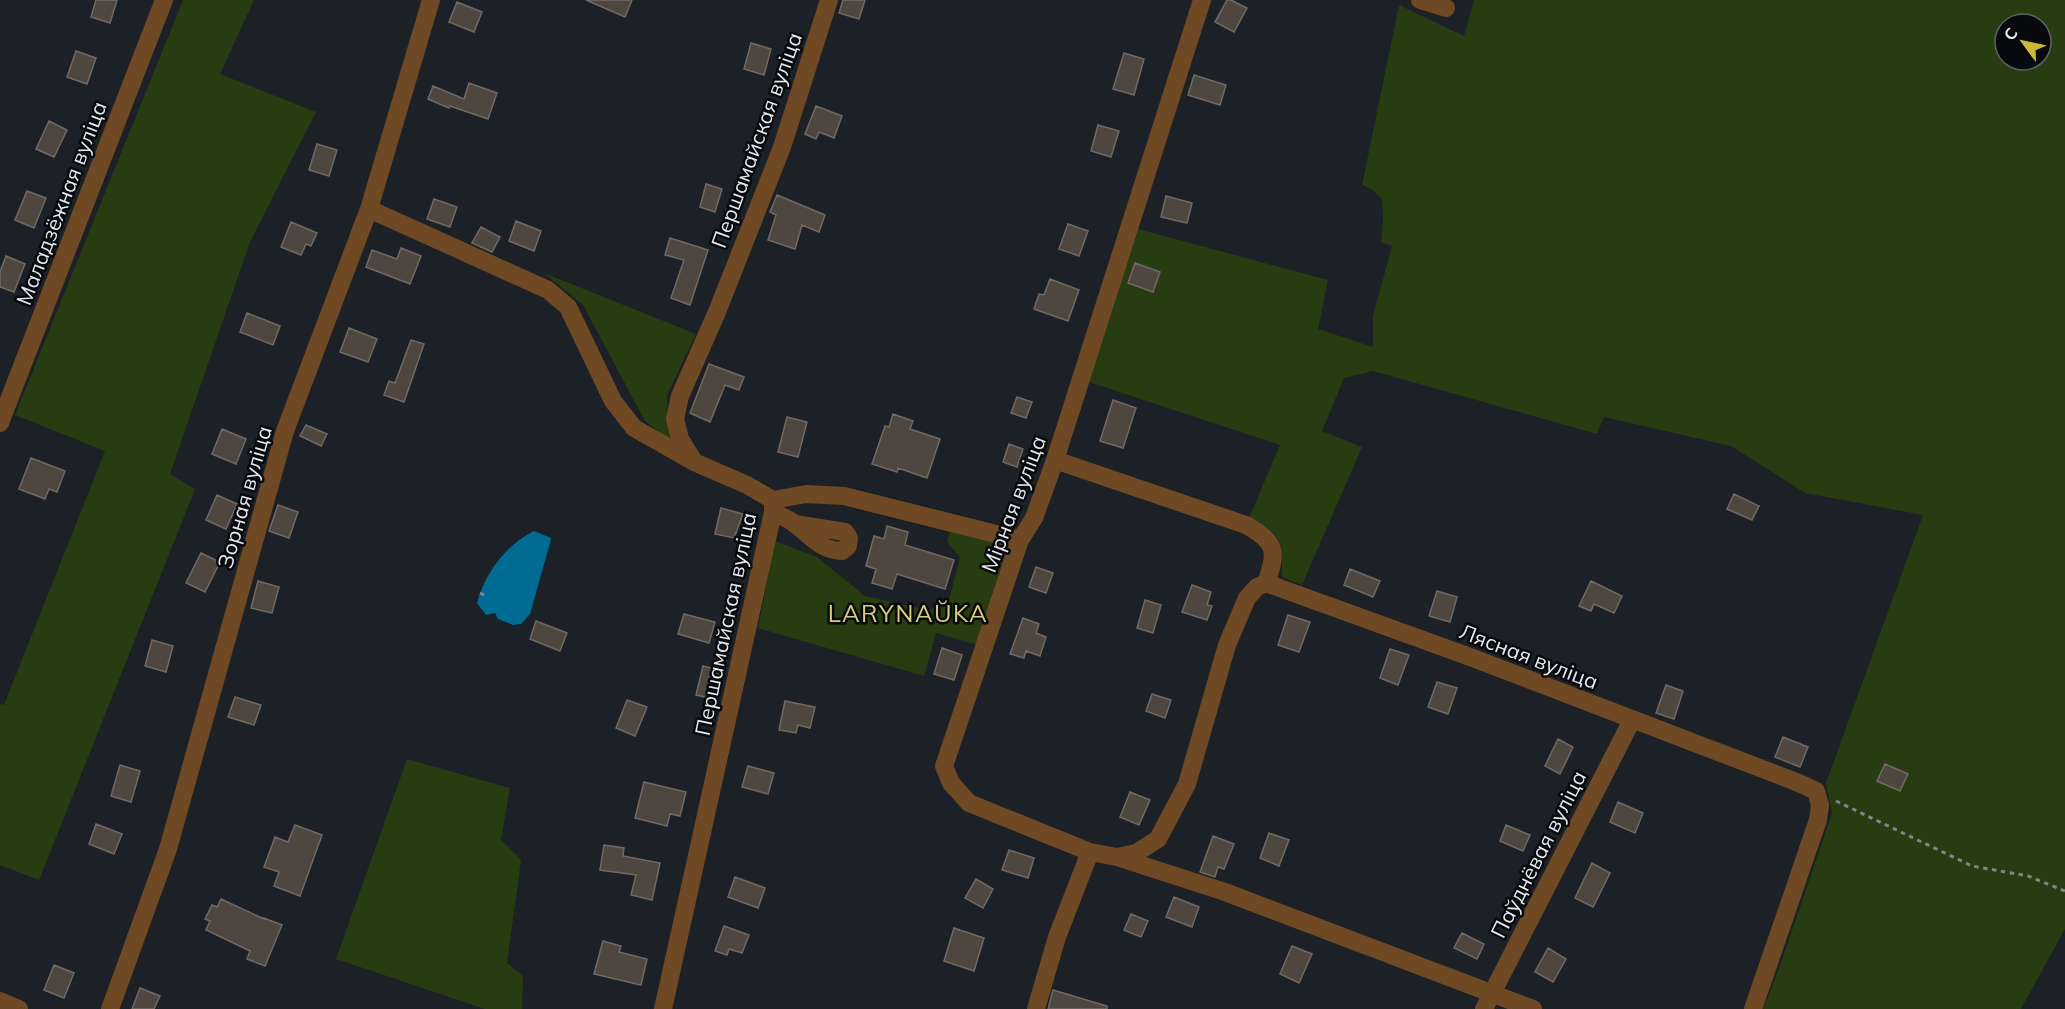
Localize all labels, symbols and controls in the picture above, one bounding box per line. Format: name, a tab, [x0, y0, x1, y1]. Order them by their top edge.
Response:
north arrow	[1993, 12, 2053, 72]
text: С	[1999, 24, 2022, 44]
street label: Першамайская вуліца	[705, 29, 807, 251]
street label: Маладзёжная вуліца	[10, 98, 112, 308]
street label: Зорная вуліца	[211, 423, 277, 571]
street label: Мірная вуліца	[975, 432, 1051, 576]
street label: Першамайская вуліца	[689, 510, 761, 738]
district label: LARYNAŬKA	[828, 598, 988, 628]
street label: Лясная вуліца	[1456, 618, 1602, 694]
street label: Паўднёвая вуліца	[1485, 766, 1591, 942]

